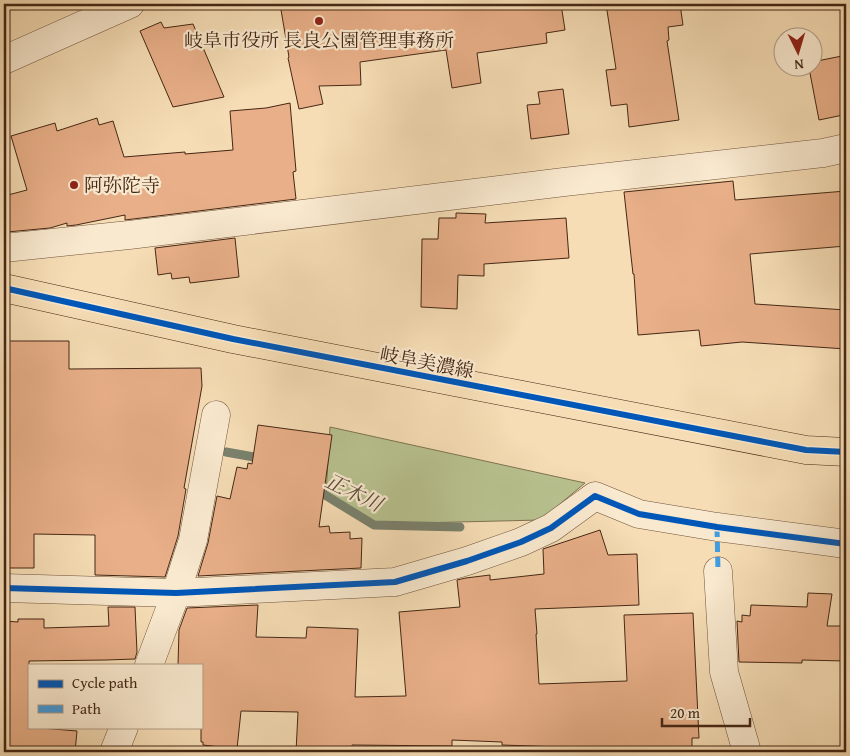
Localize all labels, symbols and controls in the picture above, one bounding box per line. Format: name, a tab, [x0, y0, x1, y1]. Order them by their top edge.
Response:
marker: 岐阜市役所 長良公園管理事務所	[313, 15, 325, 27]
place label: 岐阜市役所 長良公園管理事務所	[184, 26, 454, 54]
north arrow	[772, 28, 822, 78]
text: N	[793, 55, 805, 75]
place label: 阿弥陀寺	[84, 171, 160, 199]
marker: 阿弥陀寺	[68, 179, 80, 191]
street label: 岐阜美濃線	[378, 339, 476, 385]
water label: 正木川	[321, 466, 389, 519]
legend	[28, 664, 202, 728]
text: Cycle path	[72, 672, 138, 693]
scale bar	[662, 696, 750, 728]
text: Path	[72, 698, 101, 719]
text: 20 m	[670, 702, 701, 723]

